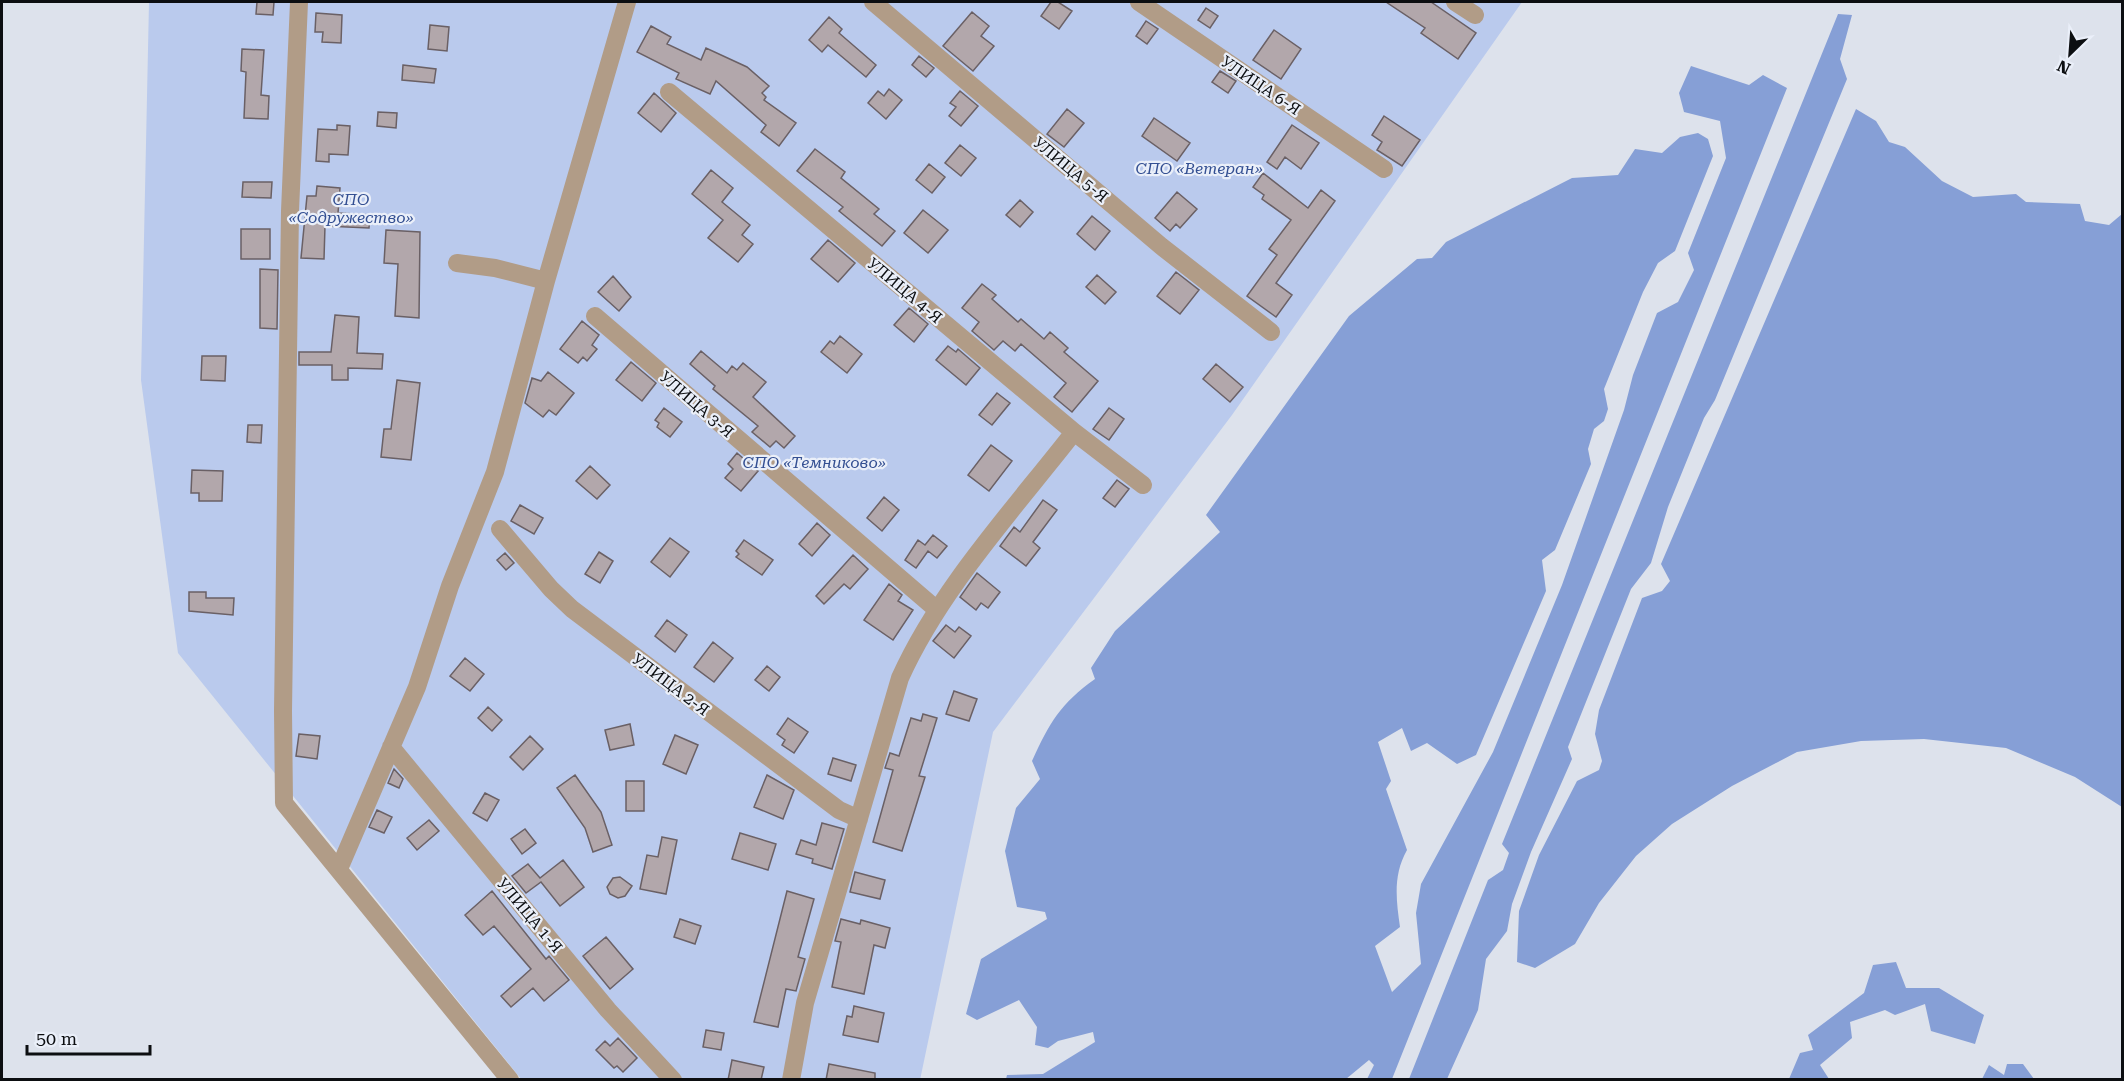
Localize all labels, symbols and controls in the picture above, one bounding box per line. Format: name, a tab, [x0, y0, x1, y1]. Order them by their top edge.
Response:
north arrow	[2040, 24, 2100, 84]
street label: УЛИЦА 6-Я	[1217, 52, 1304, 119]
text: N	[2054, 56, 2073, 78]
street label: УЛИЦА 5-Я	[1029, 133, 1112, 206]
park label: СПО «Ветеран»	[1135, 159, 1263, 178]
park label: СПО «Содружество»	[289, 190, 414, 227]
street label: УЛИЦА 4-Я	[863, 254, 946, 327]
street label: УЛИЦА 3-Я	[656, 367, 738, 442]
park label: СПО «Темниково»	[742, 453, 886, 472]
street label: УЛИЦА 2-Я	[628, 649, 713, 720]
street label: УЛИЦА 1-Я	[493, 874, 566, 957]
scale bar	[27, 1018, 150, 1056]
text: 50 m	[36, 1028, 77, 1049]

